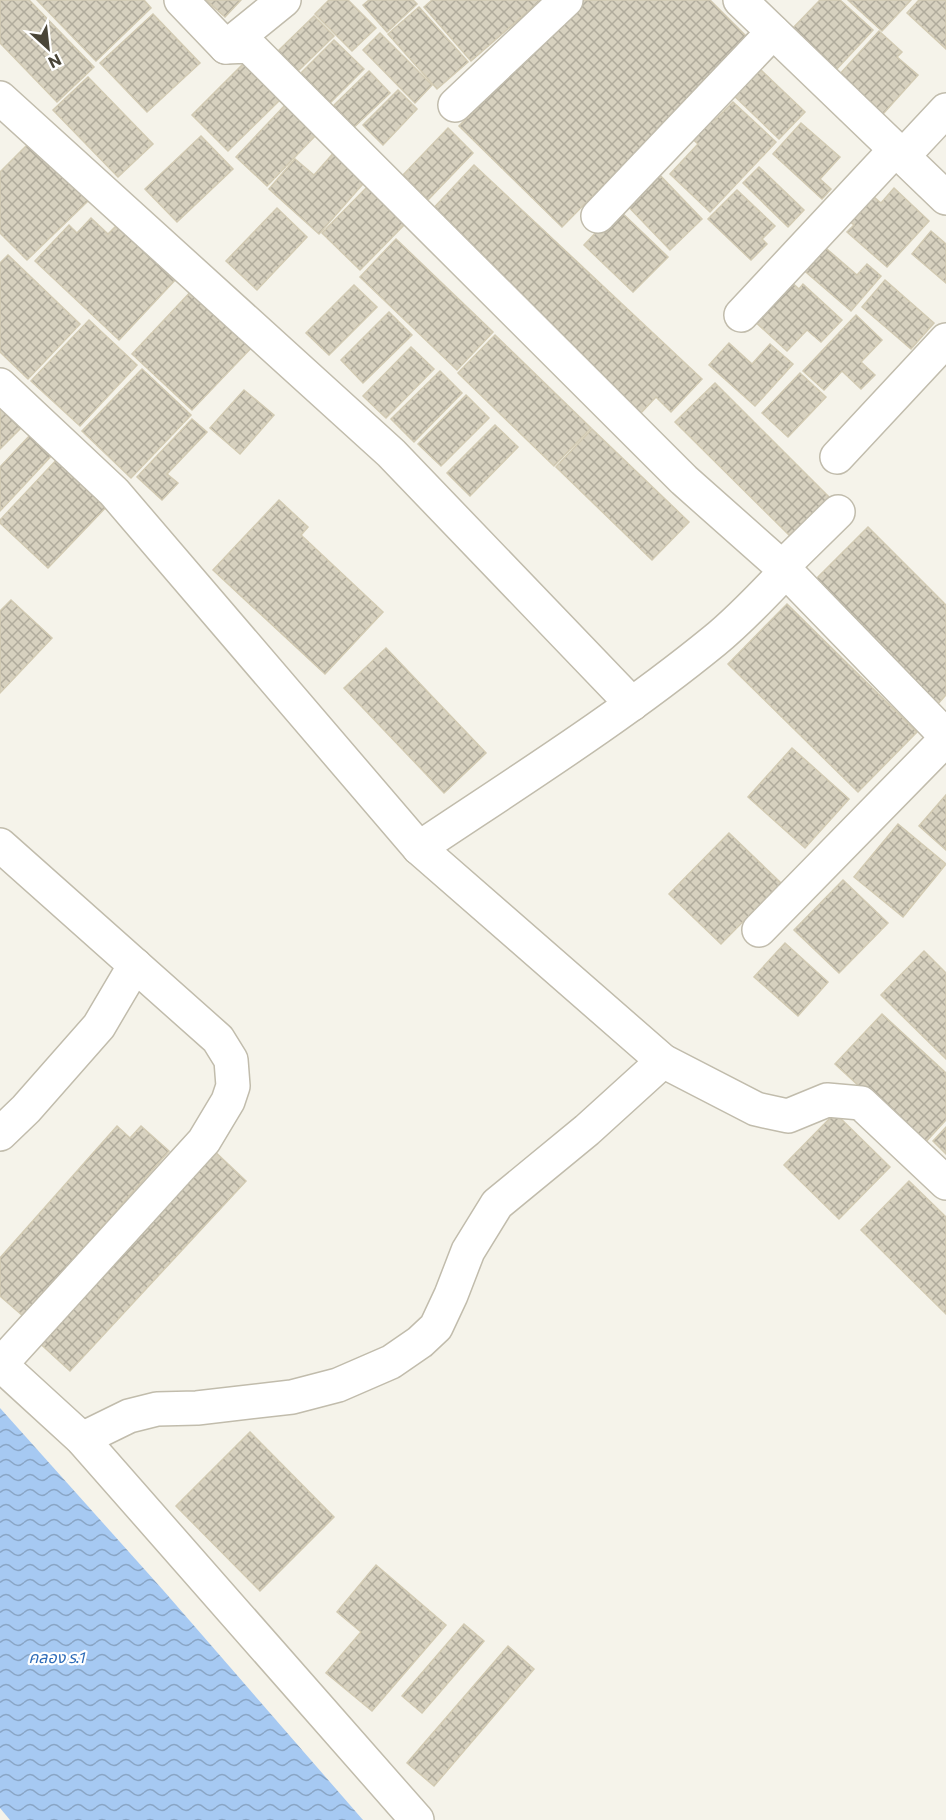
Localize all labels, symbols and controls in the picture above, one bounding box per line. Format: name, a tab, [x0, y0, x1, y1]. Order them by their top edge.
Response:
north arrow	[18, 18, 78, 78]
text: N	[45, 51, 65, 73]
water label: คลอง ร.1	[29, 1647, 86, 1666]

